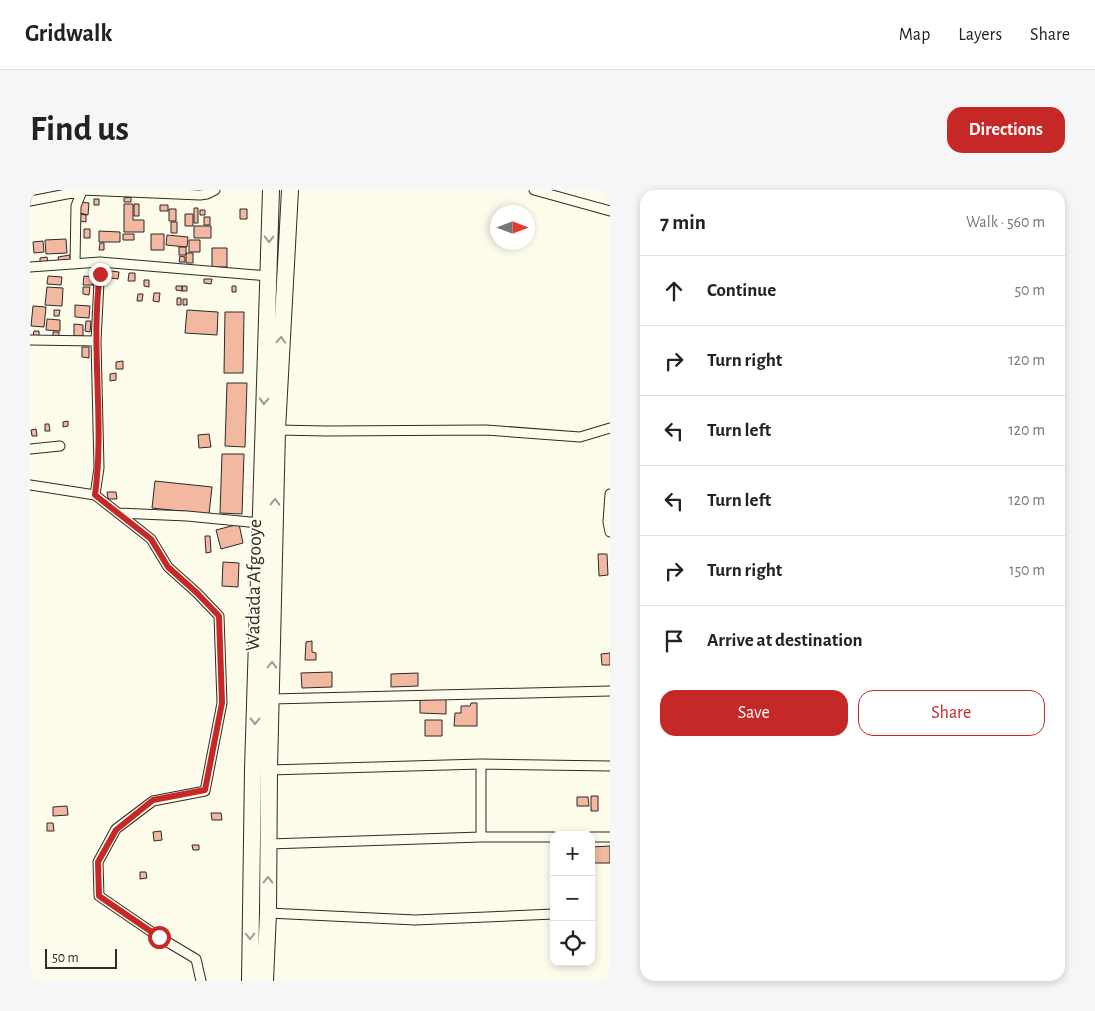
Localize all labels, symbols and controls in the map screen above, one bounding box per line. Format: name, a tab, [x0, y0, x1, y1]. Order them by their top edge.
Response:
text: Gridwalk	[25, 22, 112, 46]
text: Map	[899, 26, 930, 44]
text: Layers	[958, 26, 1002, 44]
text: Share	[1030, 26, 1070, 44]
button: Directions	[947, 107, 1065, 153]
text: Find us	[30, 112, 129, 147]
north arrow	[490, 205, 535, 250]
text: 7 min	[660, 212, 706, 233]
text: Walk · 560 m	[966, 214, 1045, 230]
one-way arrow	[264, 235, 275, 243]
route end	[89, 263, 112, 286]
icon: ahead	[660, 277, 688, 305]
text: Continue	[707, 281, 776, 300]
text: 50 m	[1014, 282, 1045, 298]
one-way arrow	[276, 336, 287, 344]
icon: right	[660, 347, 688, 375]
text: Turn right	[707, 351, 782, 370]
text: 120 m	[1008, 352, 1045, 368]
one-way arrow	[259, 397, 270, 405]
icon: left	[660, 417, 688, 445]
text: Turn left	[707, 421, 771, 440]
text: 120 m	[1008, 422, 1045, 438]
icon: left	[660, 487, 688, 515]
text: Turn left	[707, 491, 771, 510]
text: 120 m	[1008, 492, 1045, 508]
one-way arrow	[270, 498, 281, 506]
street label: Wadada Afgooye	[243, 519, 265, 651]
icon: right	[660, 557, 688, 585]
text: Turn right	[707, 561, 782, 580]
text: 150 m	[1009, 562, 1045, 578]
icon: arrive	[660, 627, 688, 655]
text: Arrive at destination	[707, 631, 863, 650]
one-way arrow	[267, 661, 277, 668]
button: Save	[660, 690, 848, 736]
button: Share	[858, 690, 1045, 736]
one-way arrow	[249, 717, 260, 725]
map controls	[550, 831, 595, 966]
button: +	[550, 831, 595, 876]
one-way arrow	[263, 876, 274, 884]
button: −	[550, 876, 595, 921]
button: locate	[550, 921, 595, 966]
route start	[148, 926, 171, 949]
one-way arrow	[245, 932, 255, 940]
scale bar	[45, 946, 118, 969]
text: 50 m	[52, 951, 79, 965]

